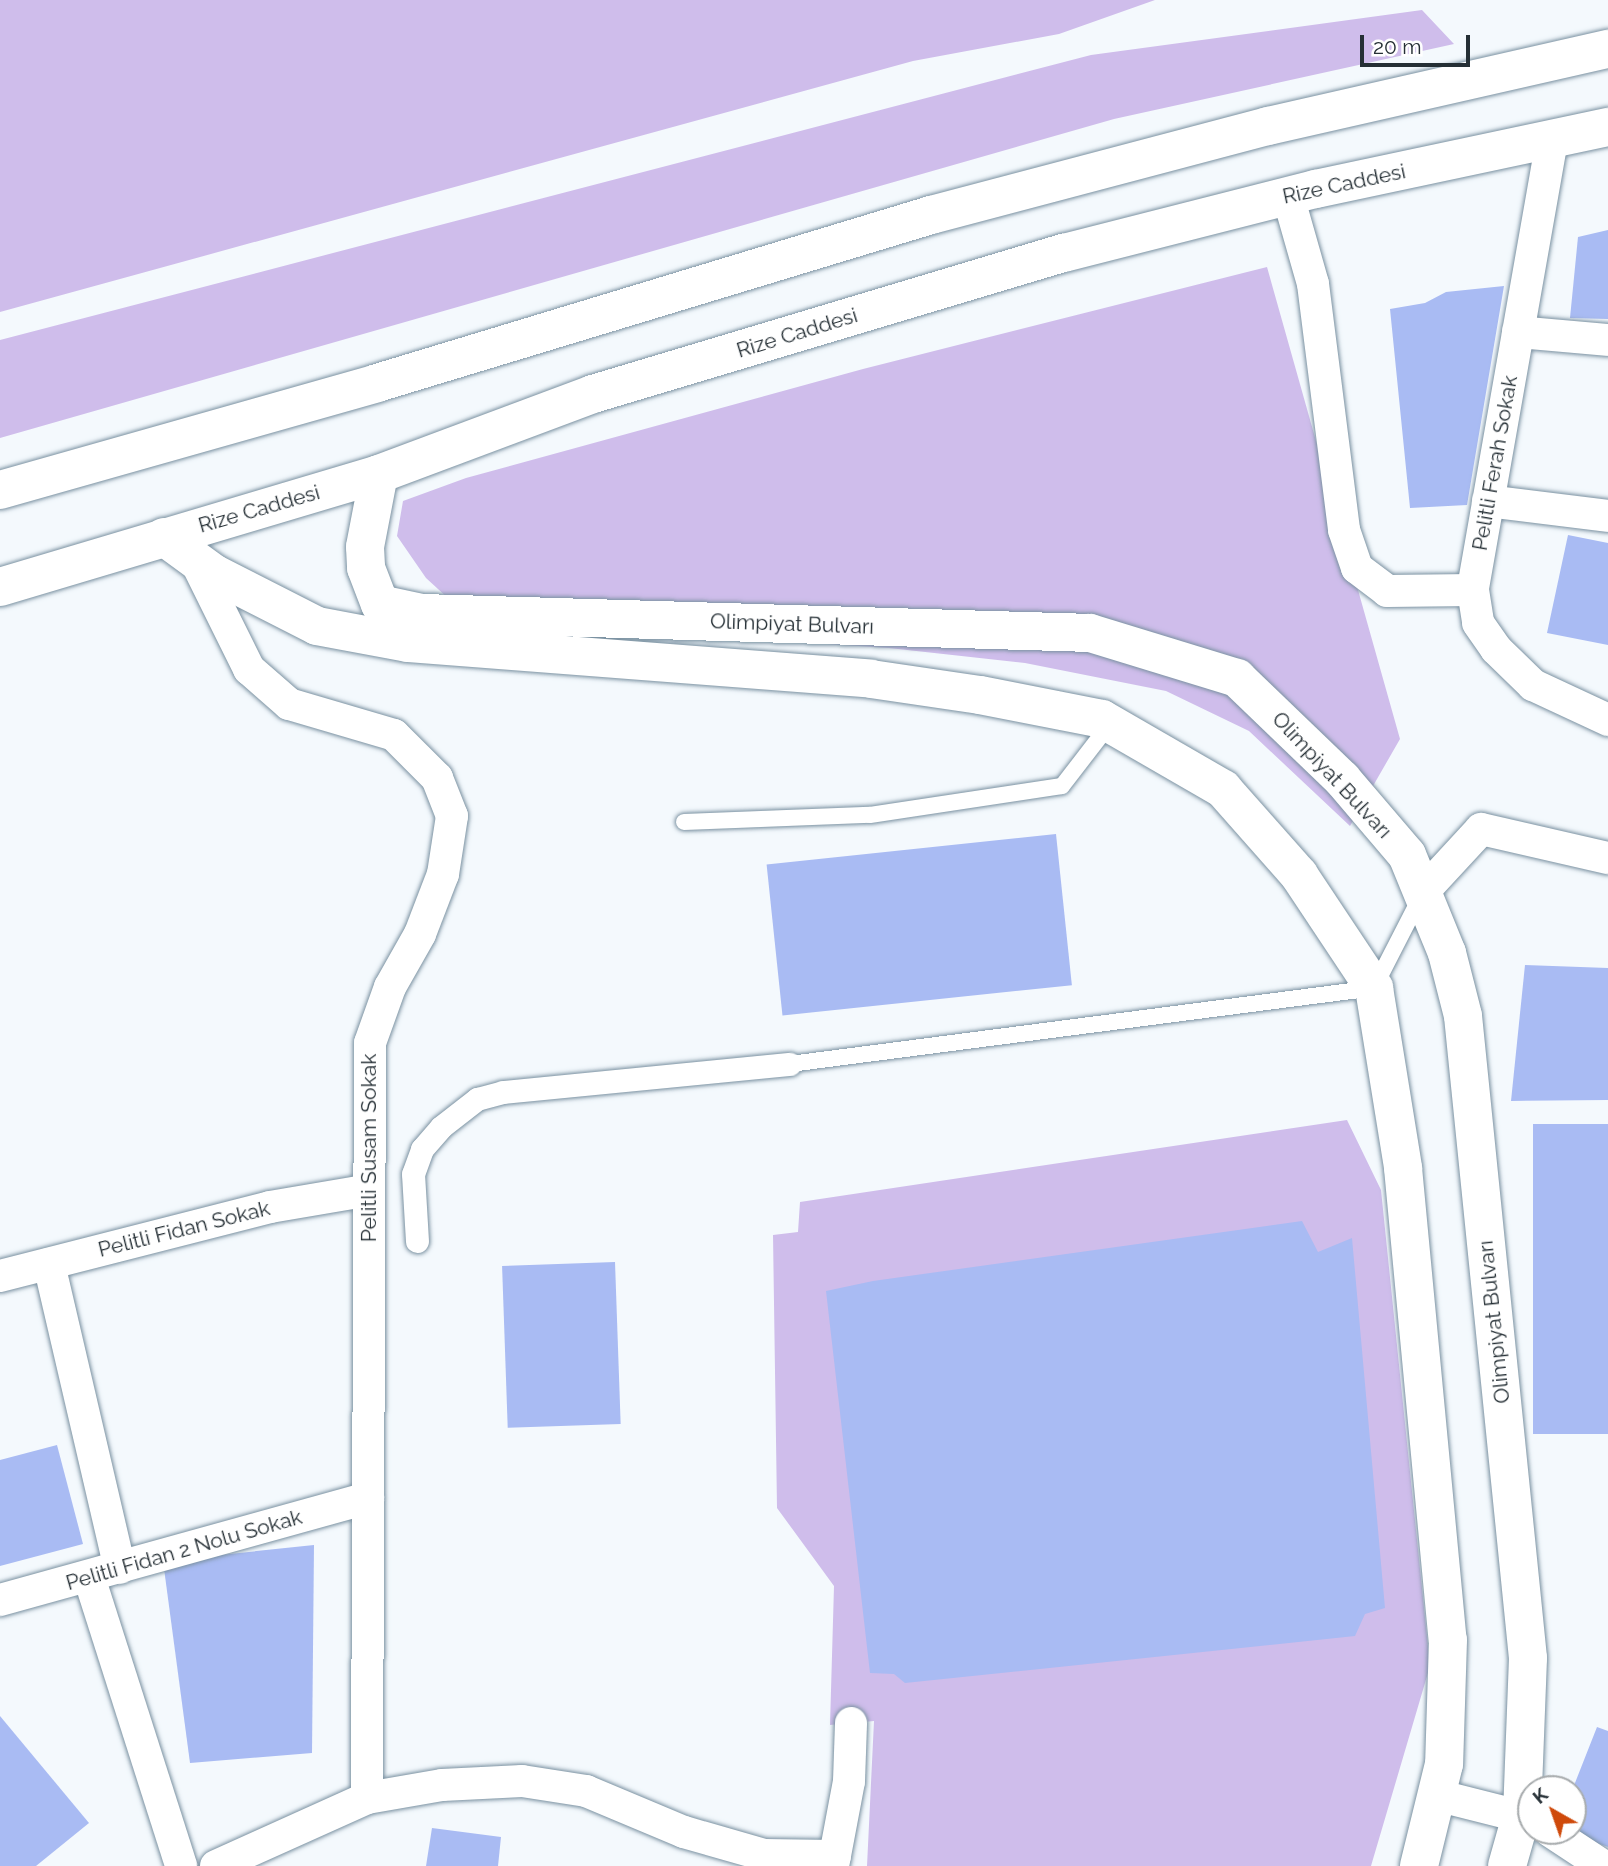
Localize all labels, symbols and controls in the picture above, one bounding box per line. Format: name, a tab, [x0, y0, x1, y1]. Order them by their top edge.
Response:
scale bar	[1363, 21, 1473, 65]
text: 20 m	[1373, 34, 1421, 59]
street label: Rize Caddesi	[1280, 159, 1408, 209]
street label: Rize Caddesi	[734, 303, 860, 363]
street label: Pelitli Ferah Sokak	[1467, 373, 1523, 553]
street label: Rize Caddesi	[195, 480, 323, 538]
street label: Olimpiyat Bulvarı	[710, 609, 874, 639]
street label: Olimpiyat Bulvarı	[1267, 706, 1397, 844]
street label: Pelitli Susam Sokak	[356, 1054, 382, 1242]
street label: Pelitli Fidan Sokak	[96, 1195, 272, 1263]
street label: Olimpiyat Bulvarı	[1473, 1239, 1515, 1405]
street label: Pelitli Fidan 2 Nolu Sokak	[63, 1504, 305, 1596]
north arrow	[1517, 1775, 1587, 1845]
text: K	[1528, 1783, 1552, 1808]

